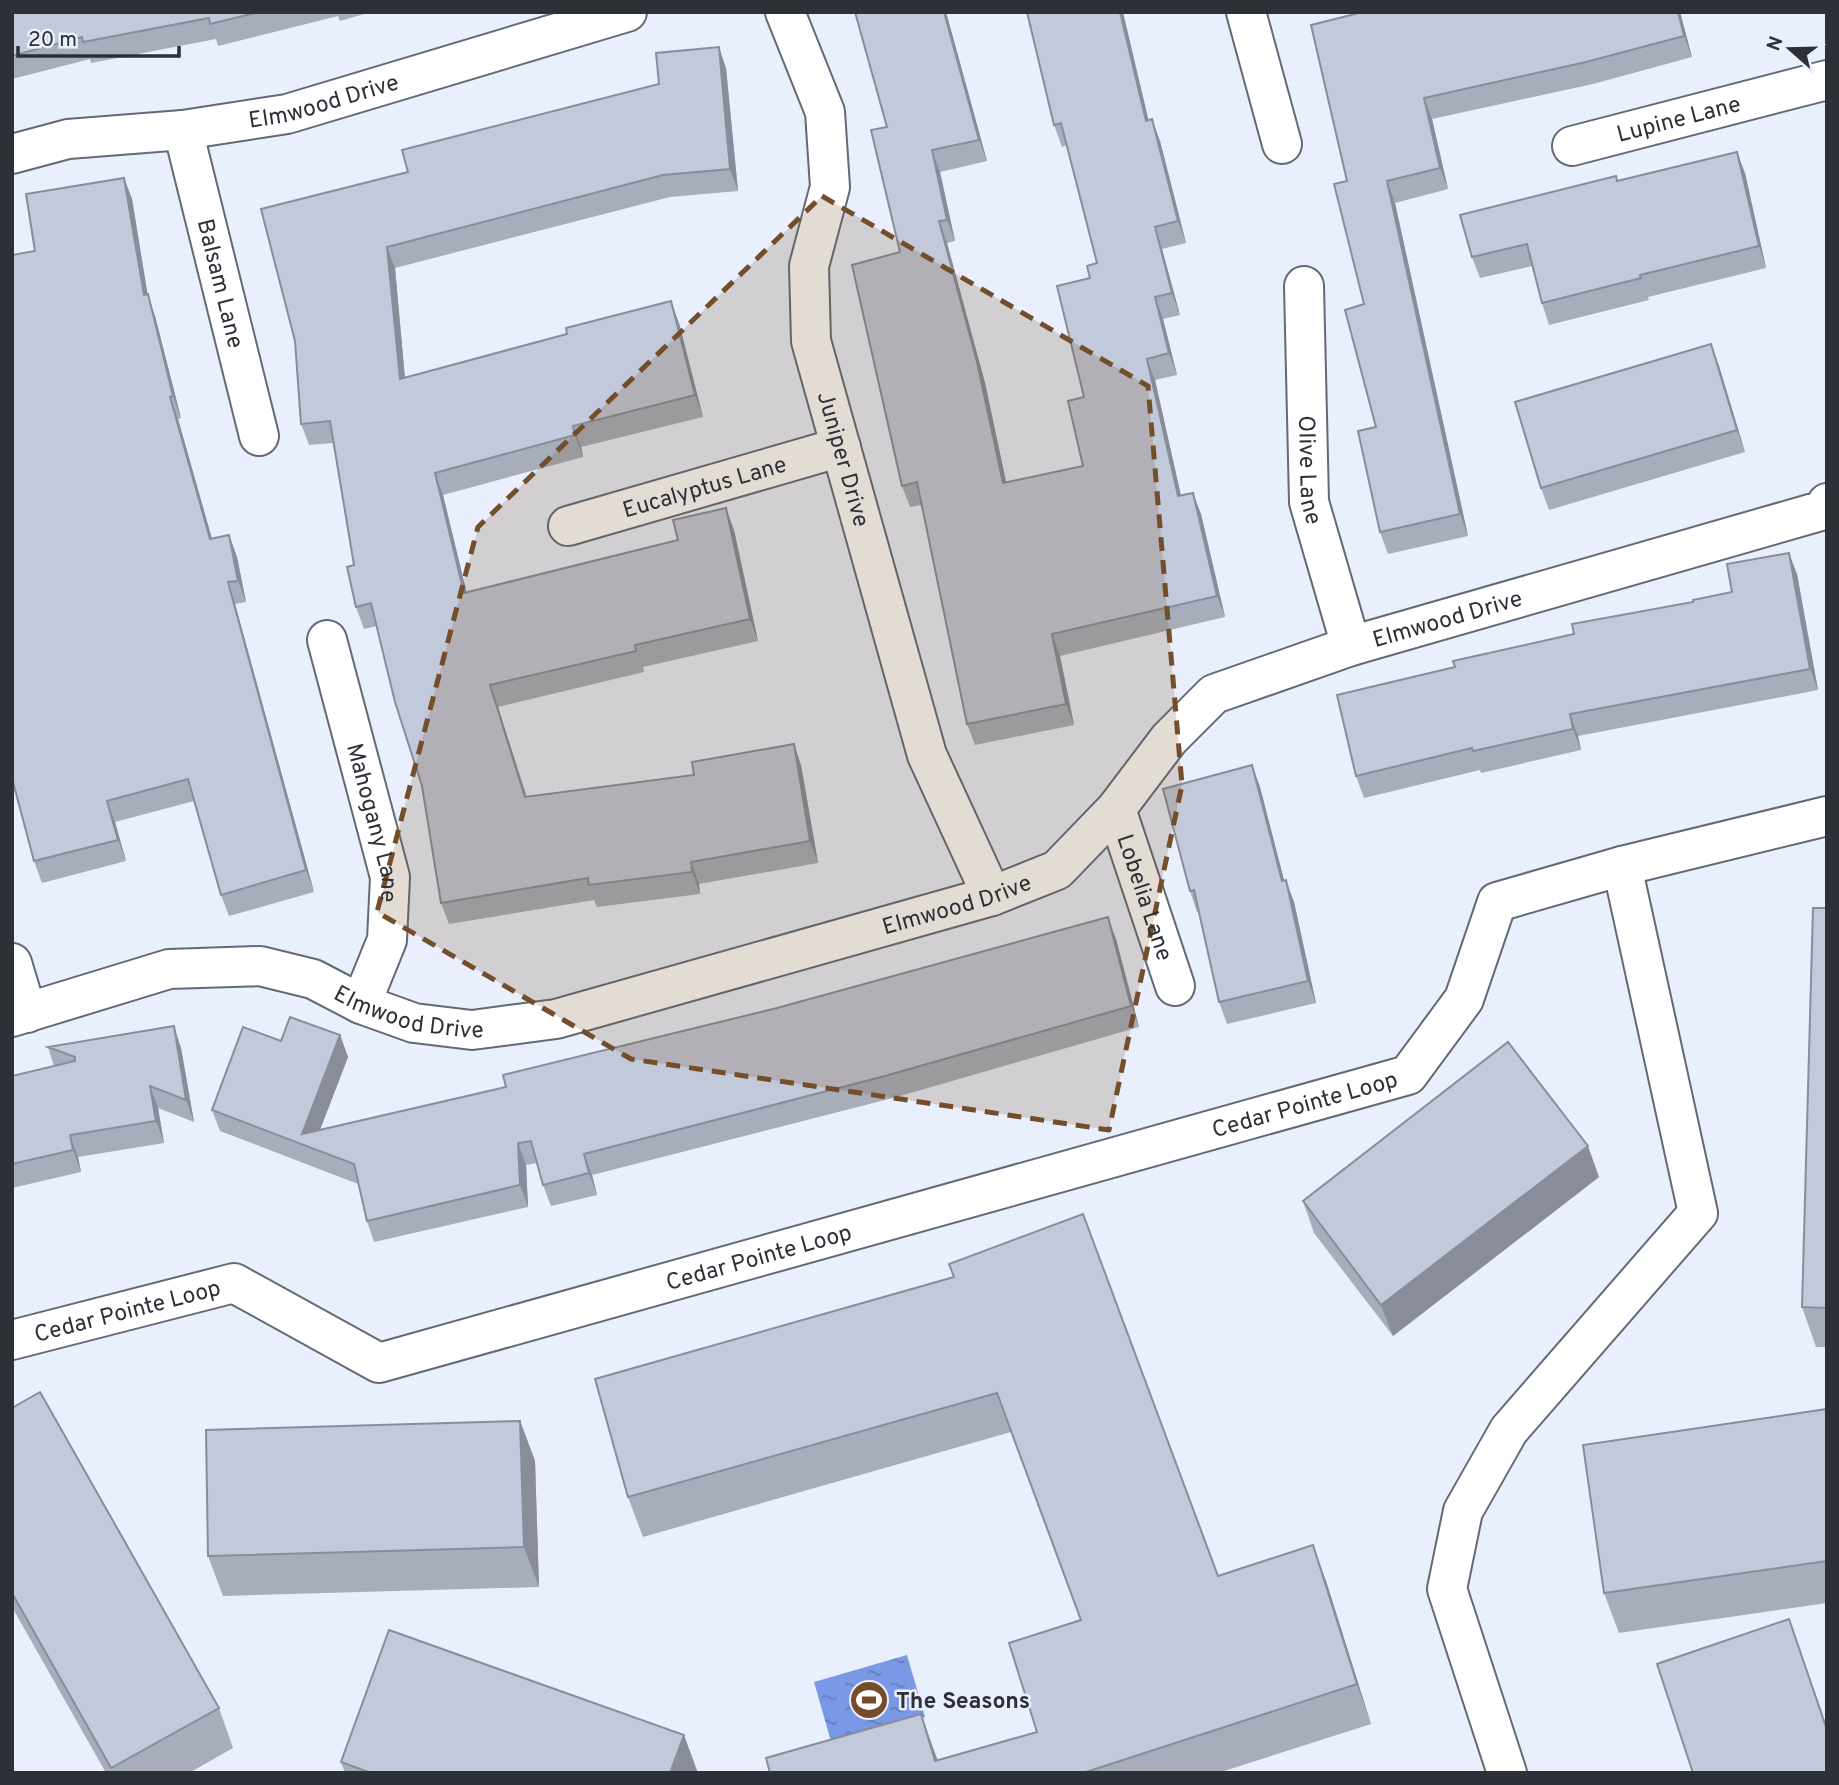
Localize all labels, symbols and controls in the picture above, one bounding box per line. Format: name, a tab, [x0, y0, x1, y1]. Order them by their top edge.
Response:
scale bar	[18, 14, 178, 58]
north arrow	[1755, 14, 1825, 84]
text: 20 m	[28, 27, 77, 54]
text: N	[1762, 33, 1790, 54]
street label: Elmwood Drive	[247, 69, 403, 137]
street label: Lupine Lane	[1614, 91, 1744, 151]
street label: Balsam Lane	[189, 216, 249, 352]
street label: Juniper Drive	[809, 388, 874, 530]
street label: Olive Lane	[1290, 415, 1327, 528]
street label: Eucalyptus Lane	[620, 451, 791, 526]
street label: Elmwood Drive	[1370, 585, 1526, 656]
street label: Mahogany Lane	[338, 741, 402, 903]
street label: Lobelia Lane	[1108, 831, 1178, 965]
street label: Elmwood Drive	[879, 870, 1036, 943]
street label: Elmwood Drive	[328, 980, 486, 1047]
street label: Cedar Pointe Loop	[1209, 1067, 1401, 1146]
street label: Cedar Pointe Loop	[663, 1219, 855, 1299]
street label: Cedar Pointe Loop	[32, 1275, 224, 1351]
sports icon: The Seasons	[848, 1679, 890, 1721]
place label: The Seasons	[896, 1688, 1030, 1717]

